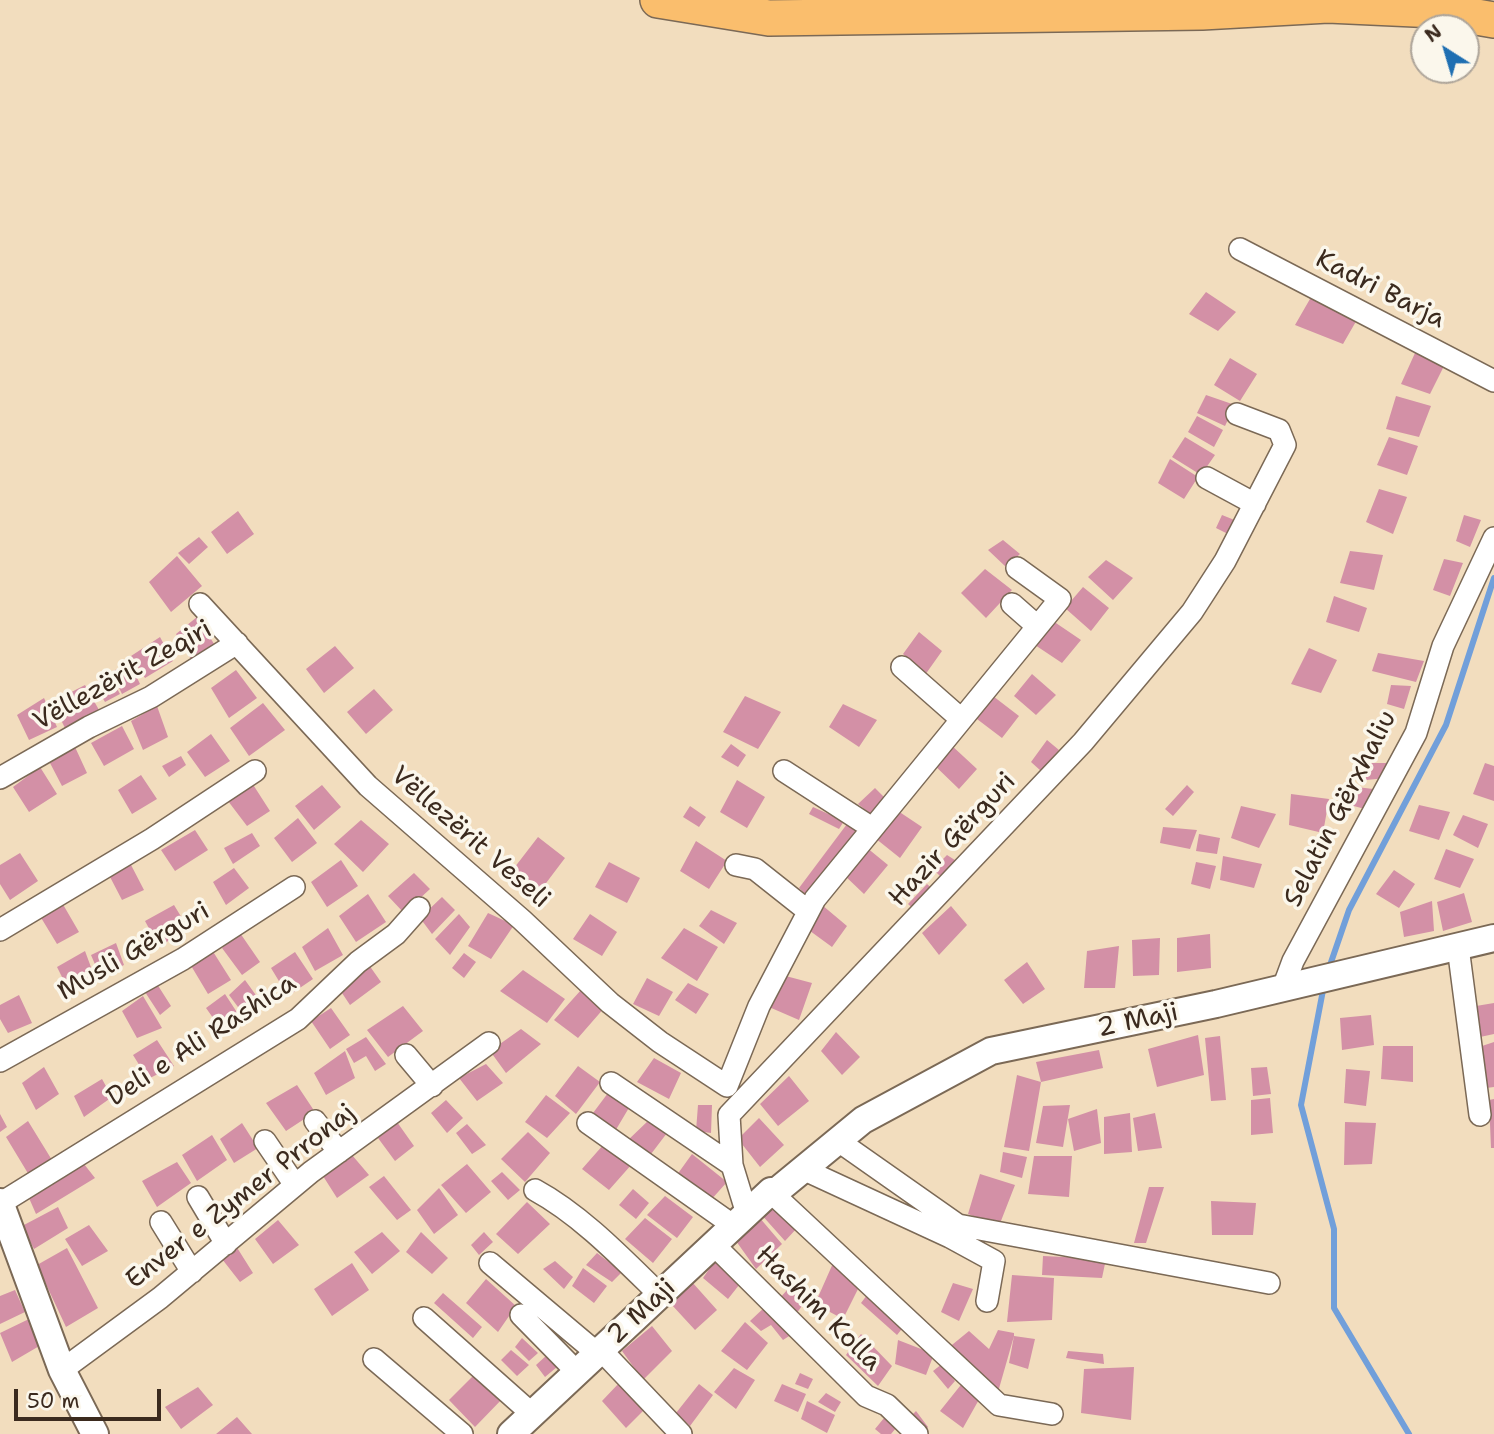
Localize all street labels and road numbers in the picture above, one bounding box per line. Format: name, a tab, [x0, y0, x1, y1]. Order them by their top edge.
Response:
street label: Kadri Barja	[1310, 244, 1450, 336]
street label: Vëllezërit Zeqiri	[28, 614, 218, 738]
street label: Selatin Gërxhaliu	[1278, 706, 1404, 912]
street label: Vëllezërit Veseli	[384, 760, 556, 916]
street label: Hazir Gërguri	[883, 766, 1023, 914]
street label: Musli Gërguri	[53, 896, 215, 1008]
street label: Deli e Ali Rashica	[102, 968, 302, 1114]
street label: 2 Maji	[1095, 997, 1181, 1045]
street label: Enver e Zymer Prronaj	[120, 1098, 362, 1296]
street label: Hashim Kolla	[749, 1240, 887, 1378]
street label: 2 Maji	[601, 1273, 683, 1351]

